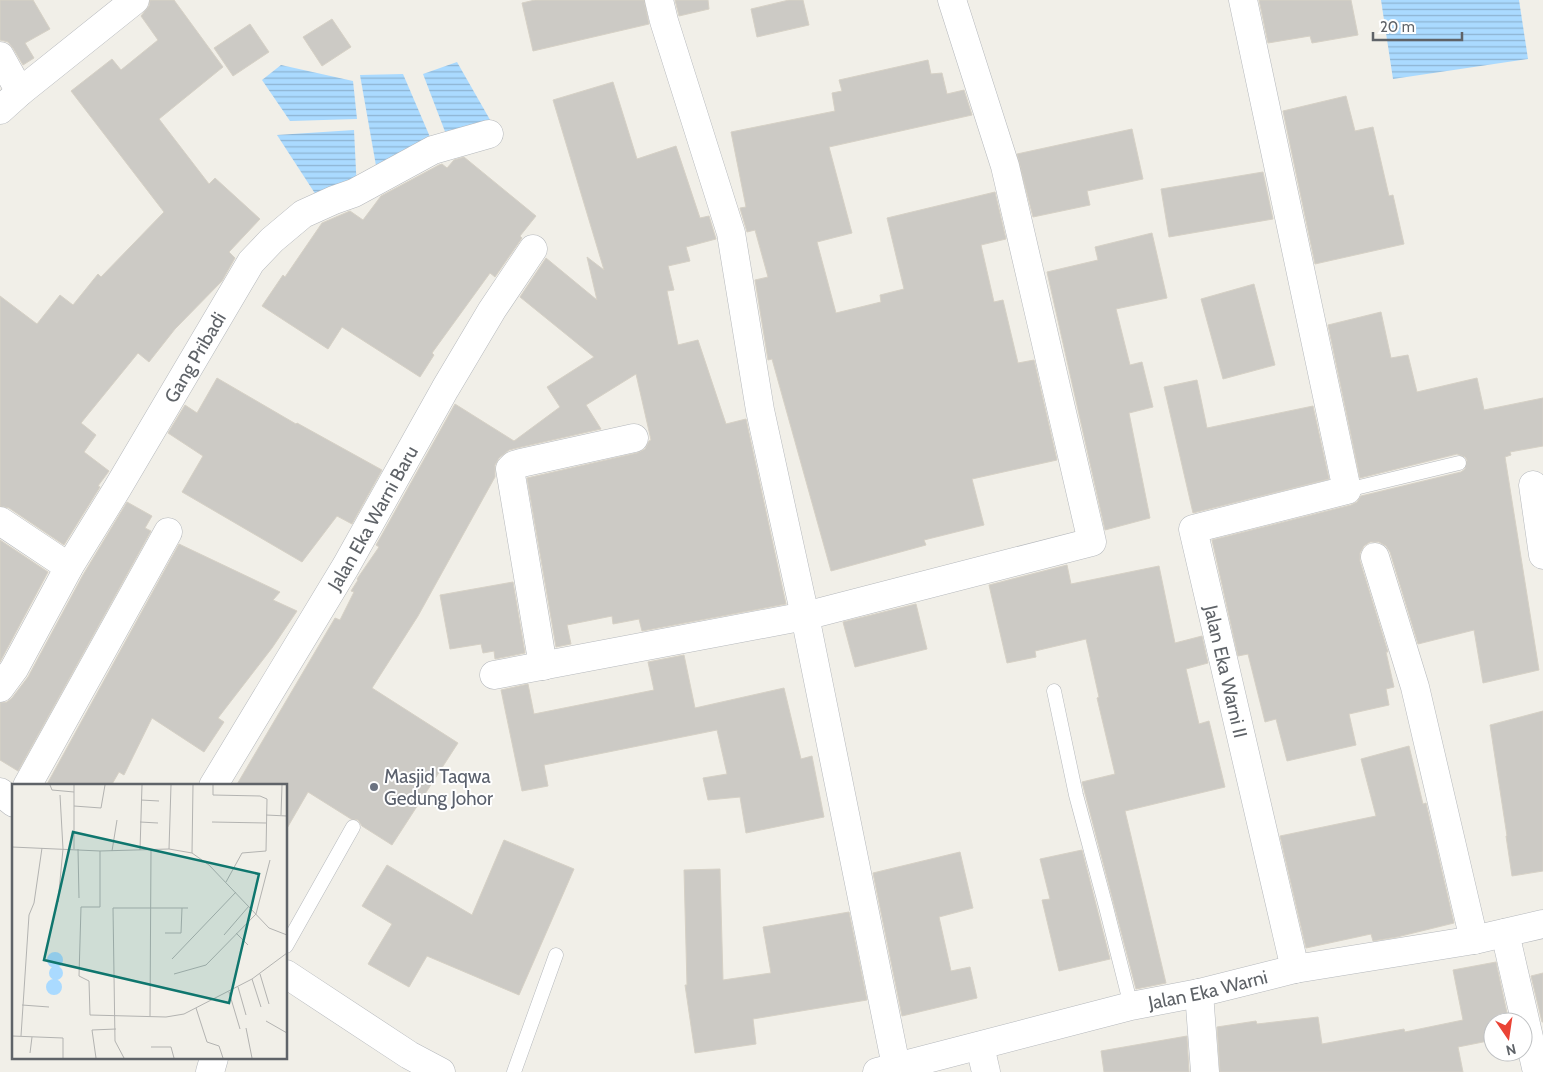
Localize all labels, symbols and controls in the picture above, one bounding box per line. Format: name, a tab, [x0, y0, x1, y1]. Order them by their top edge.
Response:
scale bar	[1373, 10, 1462, 42]
text: 20 m	[1380, 18, 1415, 36]
street label: Gang Pribadi	[159, 308, 230, 407]
street label: Jalan Eka Warni Baru	[322, 442, 422, 595]
street label: Jalan Eka Warni II	[1199, 602, 1253, 740]
place label: Masjid Taqwa Gedung Johor	[384, 765, 493, 810]
marker: Masjid Taqwa Gedung Johor	[368, 781, 380, 793]
inset map	[12, 784, 288, 1060]
street label: Jalan Eka Warni	[1145, 965, 1270, 1014]
north arrow	[1483, 1012, 1533, 1062]
text: N	[1504, 1040, 1518, 1060]

